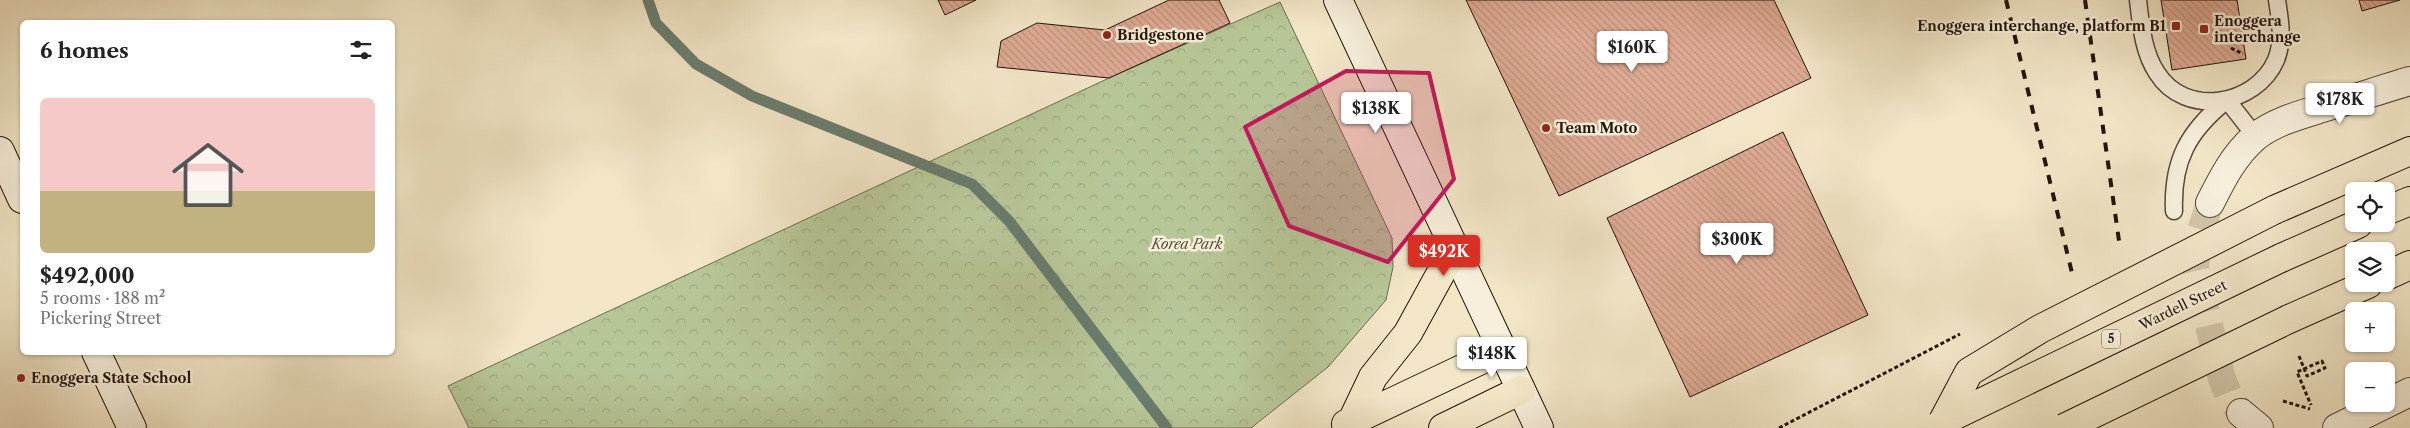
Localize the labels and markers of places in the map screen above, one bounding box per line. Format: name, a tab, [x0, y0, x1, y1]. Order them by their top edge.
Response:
place label: Enoggera interchange	[2214, 12, 2301, 46]
place label: Enoggera interchange, platform B1	[1917, 17, 2167, 35]
marker: Enoggera interchange, platform B1	[2170, 20, 2182, 32]
marker: Enoggera interchange	[2198, 23, 2210, 35]
place label: Bridgestone	[1117, 26, 1204, 44]
marker: Bridgestone	[1101, 29, 1113, 41]
pin: $160K	[1597, 30, 1667, 73]
pin: $178K	[2305, 82, 2375, 125]
pin: $138K	[1341, 92, 1411, 134]
place label: Team Moto	[1556, 119, 1638, 137]
marker: Team Moto	[1540, 122, 1552, 134]
pin: $300K	[1702, 222, 1772, 265]
pin: $492K	[1409, 234, 1479, 277]
pin: $148K	[1457, 336, 1527, 379]
place label: Enoggera State School	[31, 369, 191, 387]
marker: Enoggera State School	[15, 372, 27, 384]

